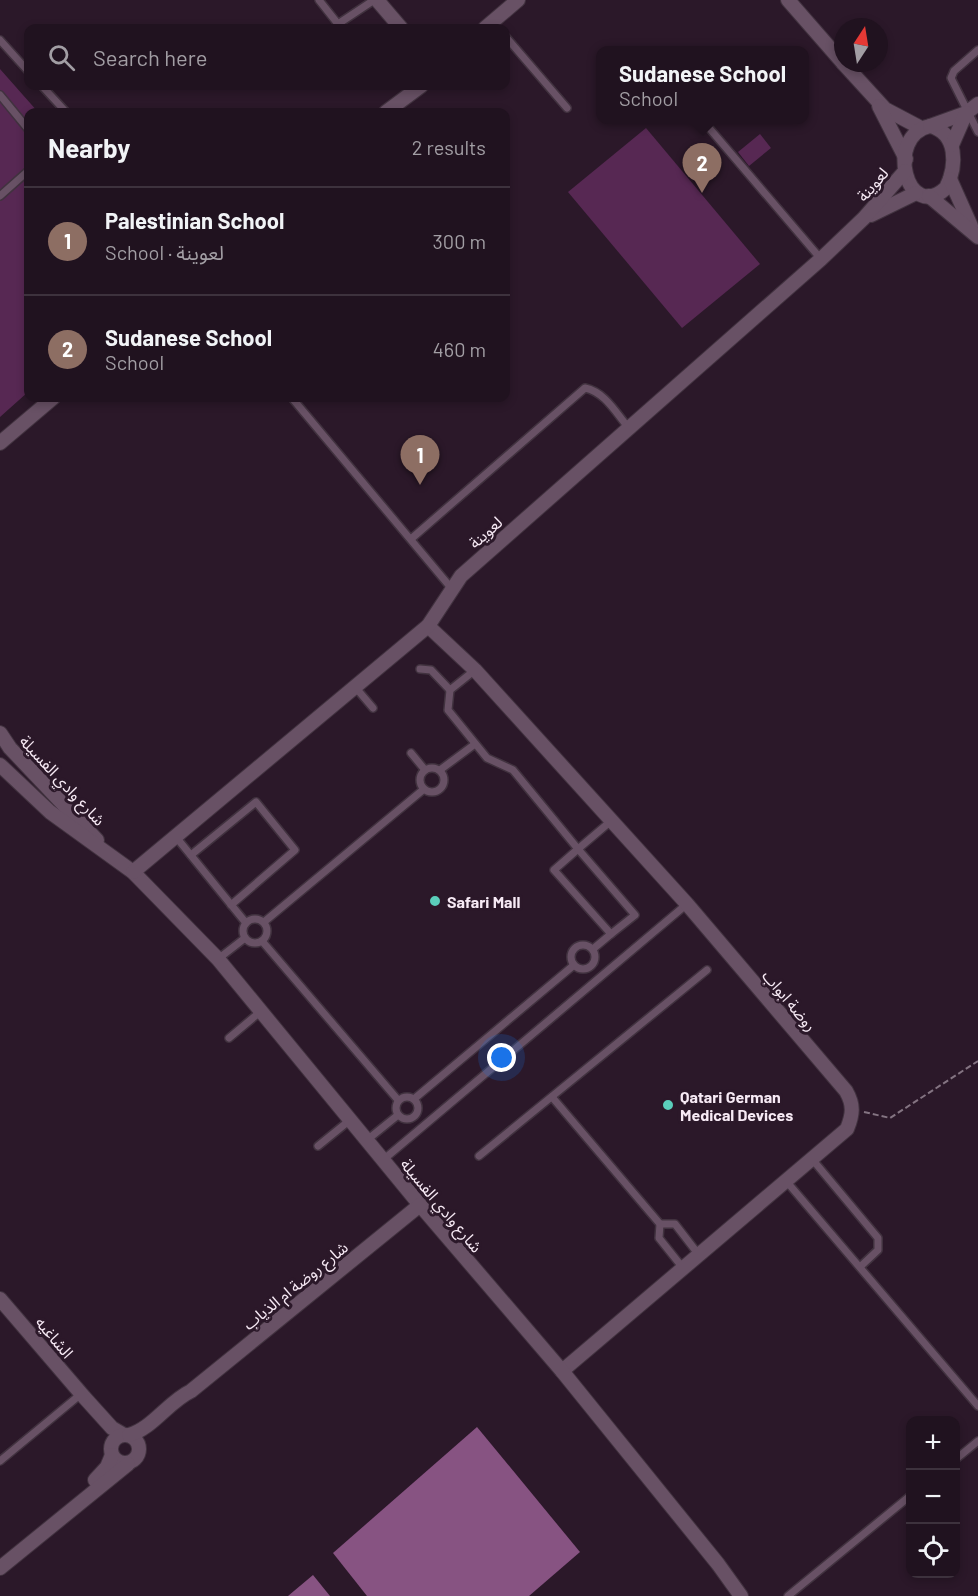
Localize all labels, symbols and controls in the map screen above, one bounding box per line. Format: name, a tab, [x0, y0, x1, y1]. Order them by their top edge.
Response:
north arrow	[834, 18, 888, 72]
search box	[24, 24, 510, 90]
icon: search	[45, 41, 78, 74]
text: Search here	[93, 44, 207, 70]
popup	[596, 46, 809, 124]
text: Sudanese School	[619, 60, 786, 86]
text: School	[619, 86, 678, 110]
text: Nearby	[48, 132, 130, 163]
text: 2 results	[412, 135, 486, 159]
pin: 2	[682, 144, 722, 193]
street label: لعوينة	[852, 163, 892, 205]
text: Palestinian School	[105, 207, 284, 233]
text: 1	[64, 229, 71, 253]
text: 300 m	[433, 229, 486, 253]
text: School · لعوينة	[105, 240, 224, 264]
text: Sudanese School	[105, 324, 272, 350]
text: 2	[62, 337, 73, 361]
text: 460 m	[433, 337, 486, 361]
text: School	[105, 350, 164, 374]
pin: 1	[400, 436, 440, 485]
street label: لعوينة	[464, 512, 506, 553]
street label: شارع وادي الفسيلة	[13, 731, 110, 832]
place label: Safari Mall	[447, 892, 520, 911]
marker: Safari Mall	[428, 894, 442, 908]
street label: روضة ابواب	[758, 966, 821, 1035]
your location	[487, 1043, 516, 1072]
place label: Qatari German Medical Devices	[680, 1087, 793, 1124]
marker: Qatari German Medical Devices	[661, 1098, 675, 1112]
street label: شارع وادي الفسيلة	[394, 1154, 487, 1258]
street label: شارع روضة ام الذياب	[239, 1237, 354, 1336]
street label: الشاغيه	[32, 1312, 78, 1362]
map controls	[906, 1416, 960, 1578]
button: +	[906, 1416, 960, 1470]
button: −	[906, 1470, 960, 1524]
button: locate	[906, 1524, 960, 1578]

